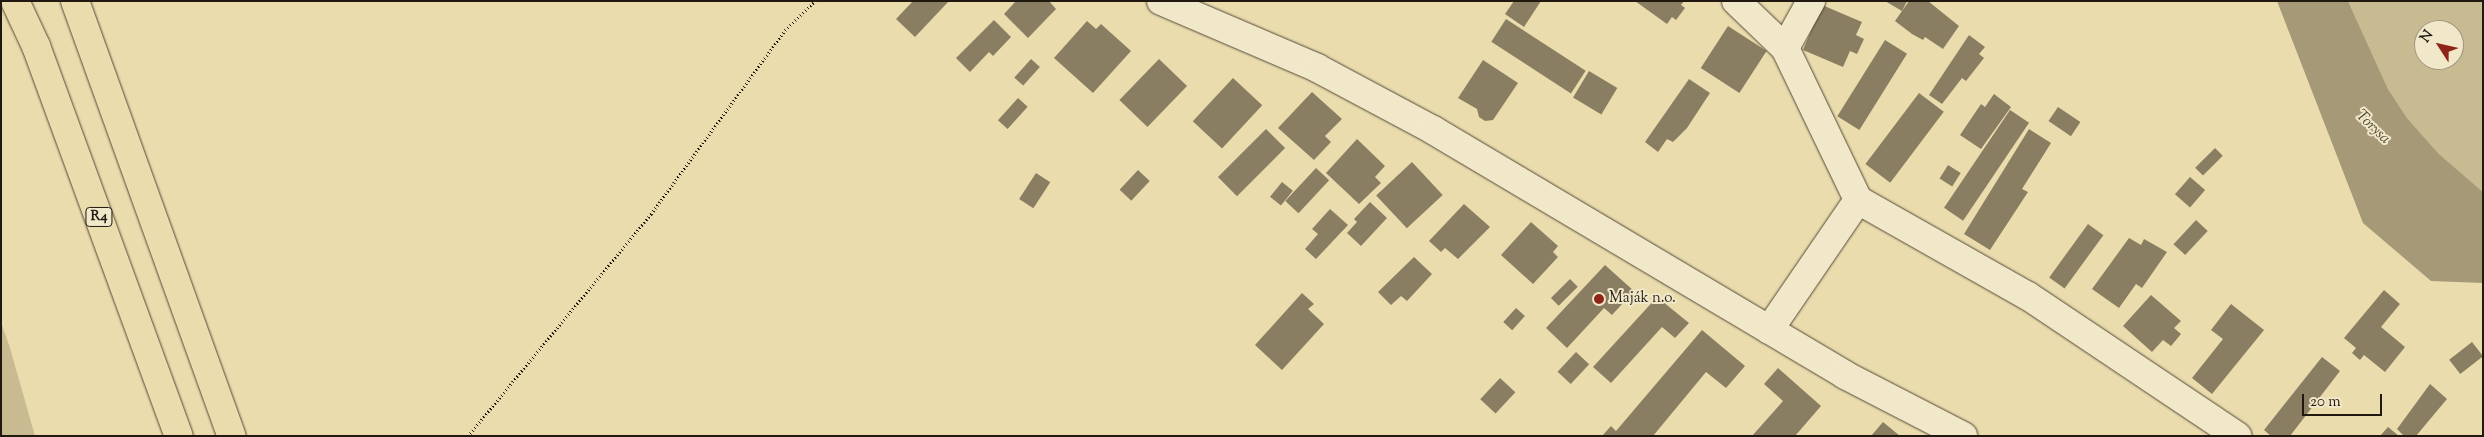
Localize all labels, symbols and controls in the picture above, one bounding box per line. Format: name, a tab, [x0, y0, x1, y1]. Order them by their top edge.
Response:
north arrow	[2414, 20, 2464, 70]
text: N	[2416, 27, 2439, 47]
water label: Torysa	[2351, 107, 2393, 149]
road number: R4	[85, 206, 113, 228]
place label: Maják n.o.	[1609, 290, 1676, 308]
marker: Maják n.o.	[1593, 293, 1605, 305]
scale bar	[2304, 384, 2384, 416]
text: 20 m	[2310, 392, 2341, 413]

